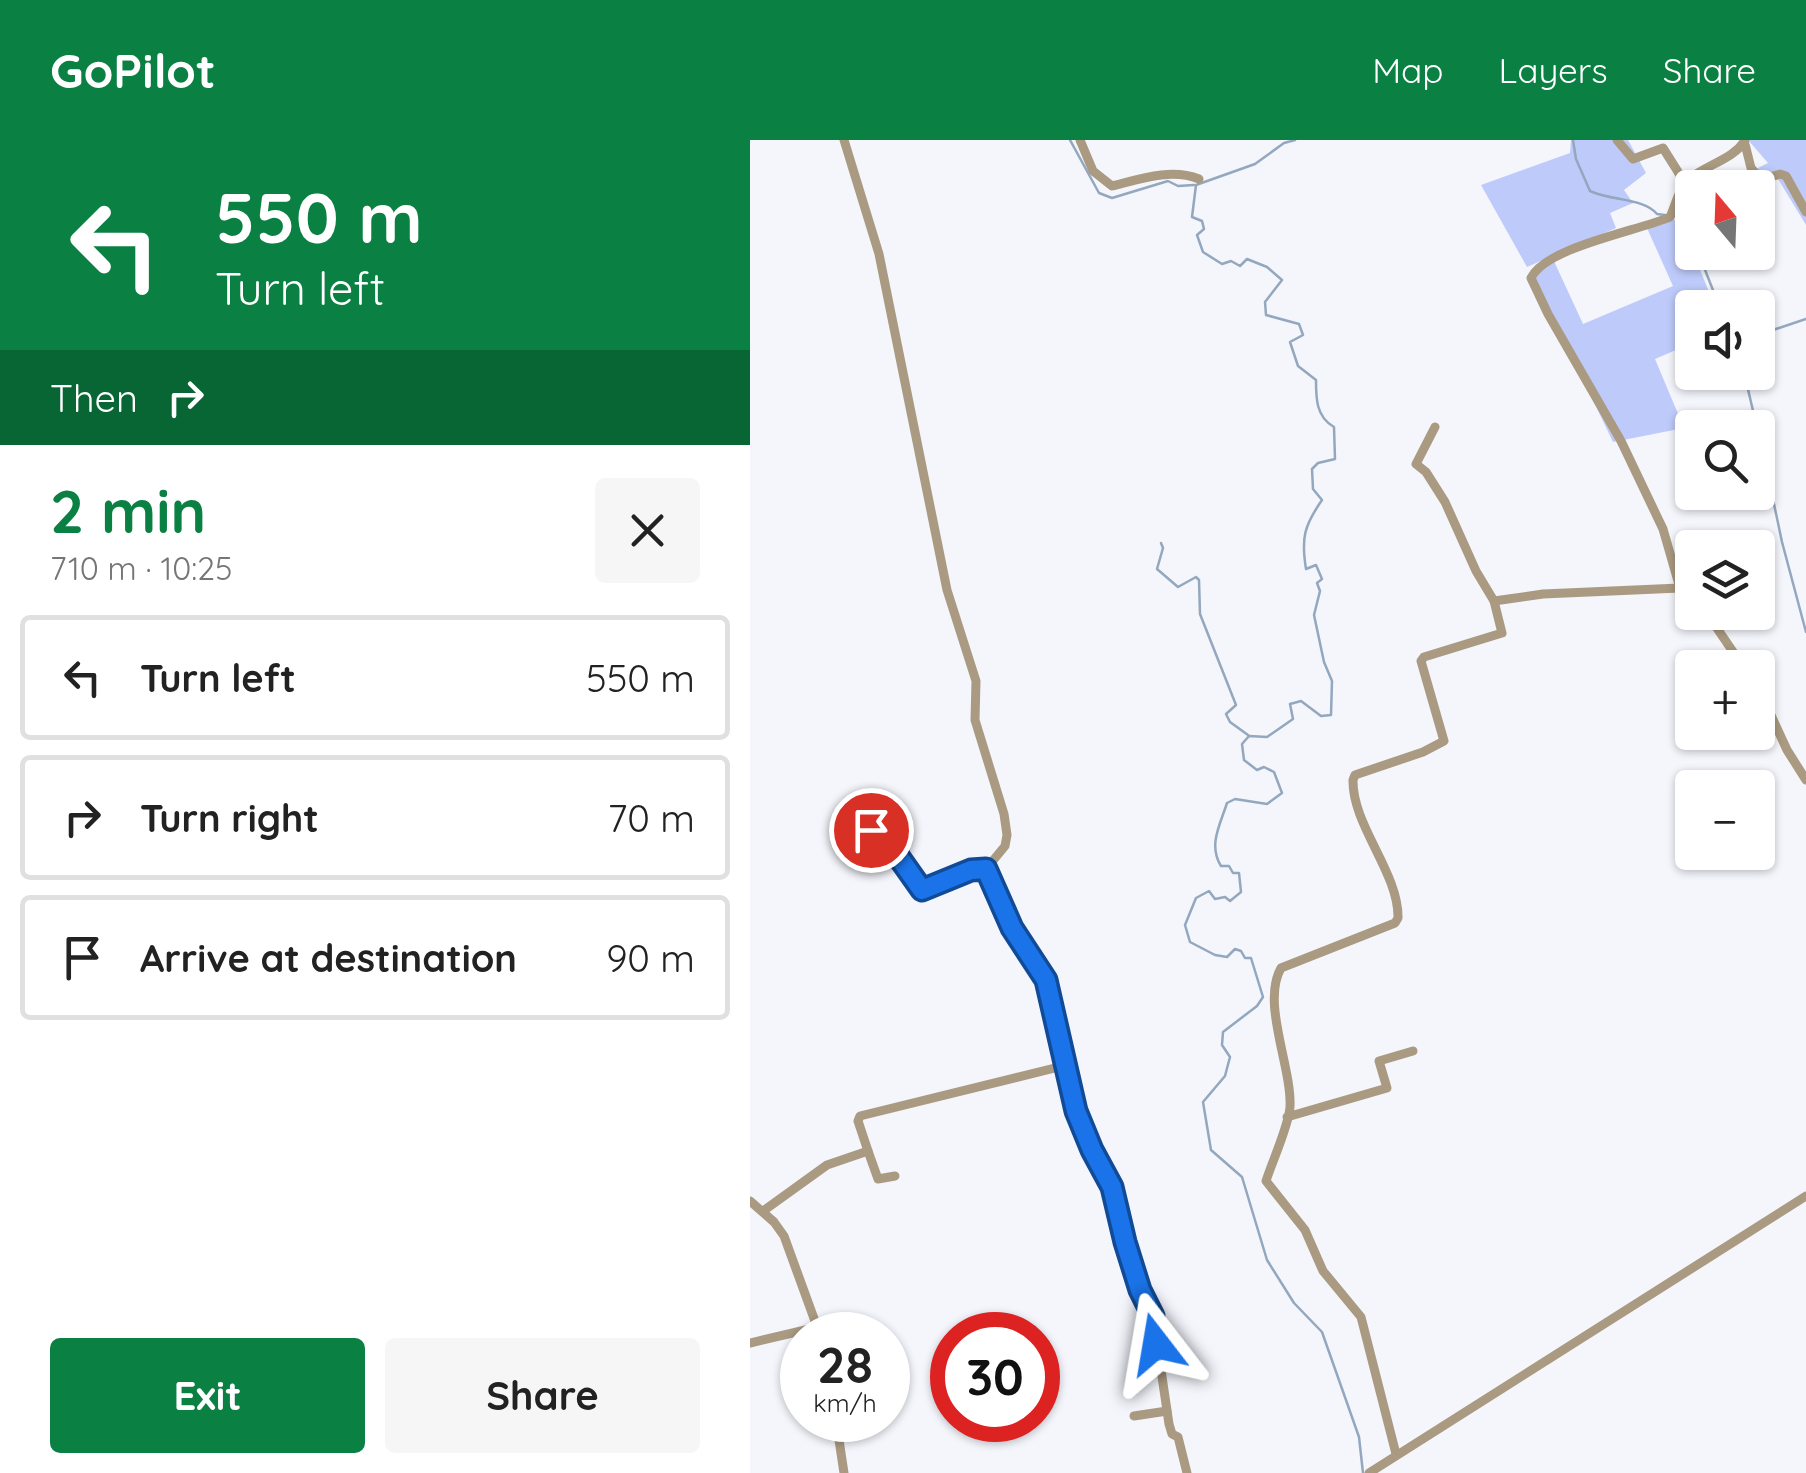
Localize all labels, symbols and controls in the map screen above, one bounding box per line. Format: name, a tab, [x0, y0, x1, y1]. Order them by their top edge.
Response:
text: GoPilot	[50, 40, 216, 100]
text: Map	[1372, 48, 1444, 92]
text: Layers	[1499, 48, 1608, 92]
text: Share	[1663, 48, 1756, 92]
north arrow	[1675, 170, 1775, 270]
map controls	[1675, 170, 1775, 870]
text: 550 m	[215, 173, 423, 261]
icon: left	[50, 180, 180, 310]
text: Turn left	[215, 260, 385, 316]
button: sound	[1675, 290, 1775, 390]
icon: right	[158, 370, 213, 425]
text: Then	[50, 374, 138, 422]
button: search	[1675, 410, 1775, 510]
text: 2 min	[50, 473, 206, 548]
button: close	[595, 478, 700, 583]
button: layers	[1675, 530, 1775, 630]
text: 710 m · 10:25	[50, 548, 232, 588]
icon: left	[55, 650, 110, 705]
button: +	[1675, 650, 1775, 750]
text: Turn left	[140, 654, 296, 702]
text: 550 m	[586, 654, 695, 702]
button: −	[1675, 770, 1775, 870]
pin	[829, 788, 914, 873]
icon: right	[55, 790, 110, 845]
text: Turn right	[140, 794, 319, 842]
text: 70 m	[608, 794, 695, 842]
icon: arrive	[844, 803, 899, 858]
icon: arrive	[55, 930, 110, 985]
text: Arrive at destination	[140, 934, 517, 982]
text: 90 m	[606, 934, 695, 982]
position arrow	[1104, 1292, 1208, 1396]
speed limit sign: 30	[930, 1312, 1060, 1442]
text: 28	[817, 1333, 873, 1396]
button: Exit	[50, 1338, 365, 1453]
button: Share	[385, 1338, 700, 1453]
text: km/h	[813, 1387, 877, 1418]

